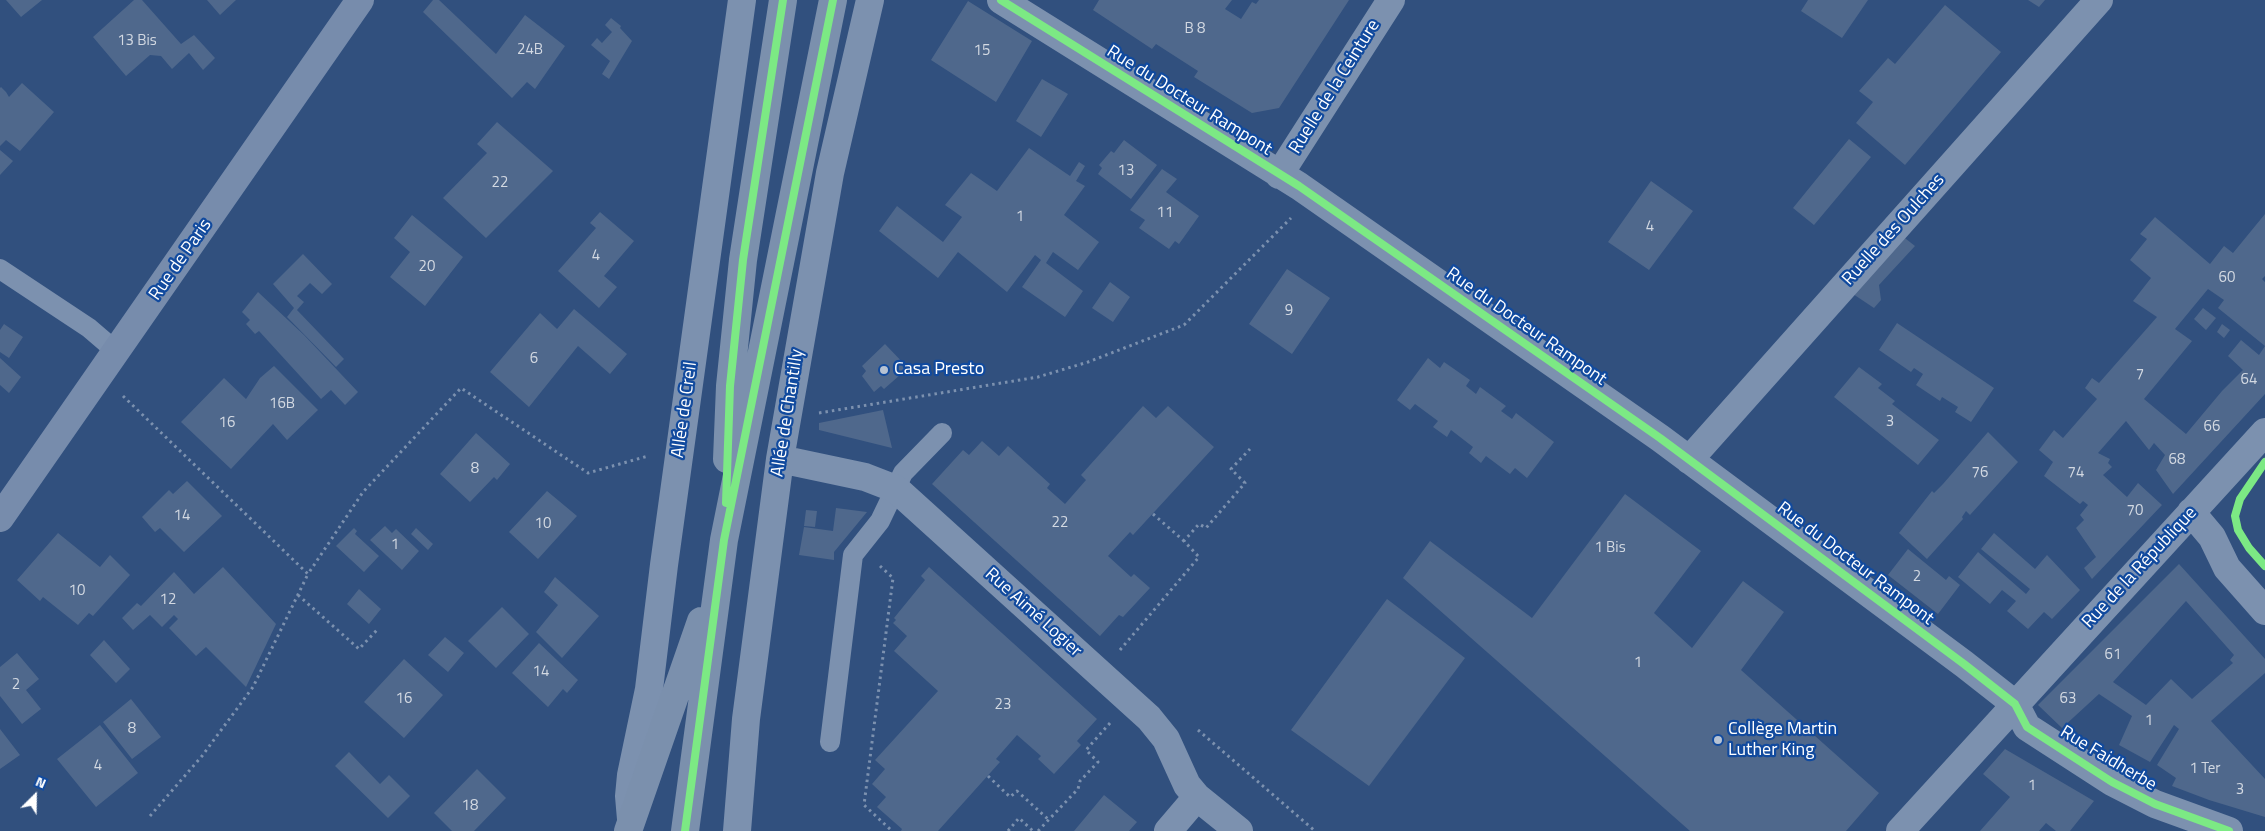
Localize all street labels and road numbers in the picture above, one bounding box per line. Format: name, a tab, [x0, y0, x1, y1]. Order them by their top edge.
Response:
street label: Ruelle de la Ceinture	[1285, 16, 1385, 158]
street label: Rue du Docteur Rampont	[1102, 41, 1276, 161]
street label: Ruelle des Oulches	[1838, 170, 1950, 290]
street label: Rue de Paris	[145, 215, 217, 305]
street label: Rue du Docteur Rampont	[1442, 263, 1610, 391]
street label: Allée de Chantilly	[767, 348, 809, 478]
street label: Allée de Creil	[668, 361, 702, 459]
street label: Rue du Docteur Rampont	[1772, 498, 1938, 630]
street label: Rue de la République	[2078, 503, 2202, 633]
street label: Rue Aimé Logier	[980, 564, 1086, 662]
street label: Rue Faidherbe	[2056, 722, 2160, 796]

